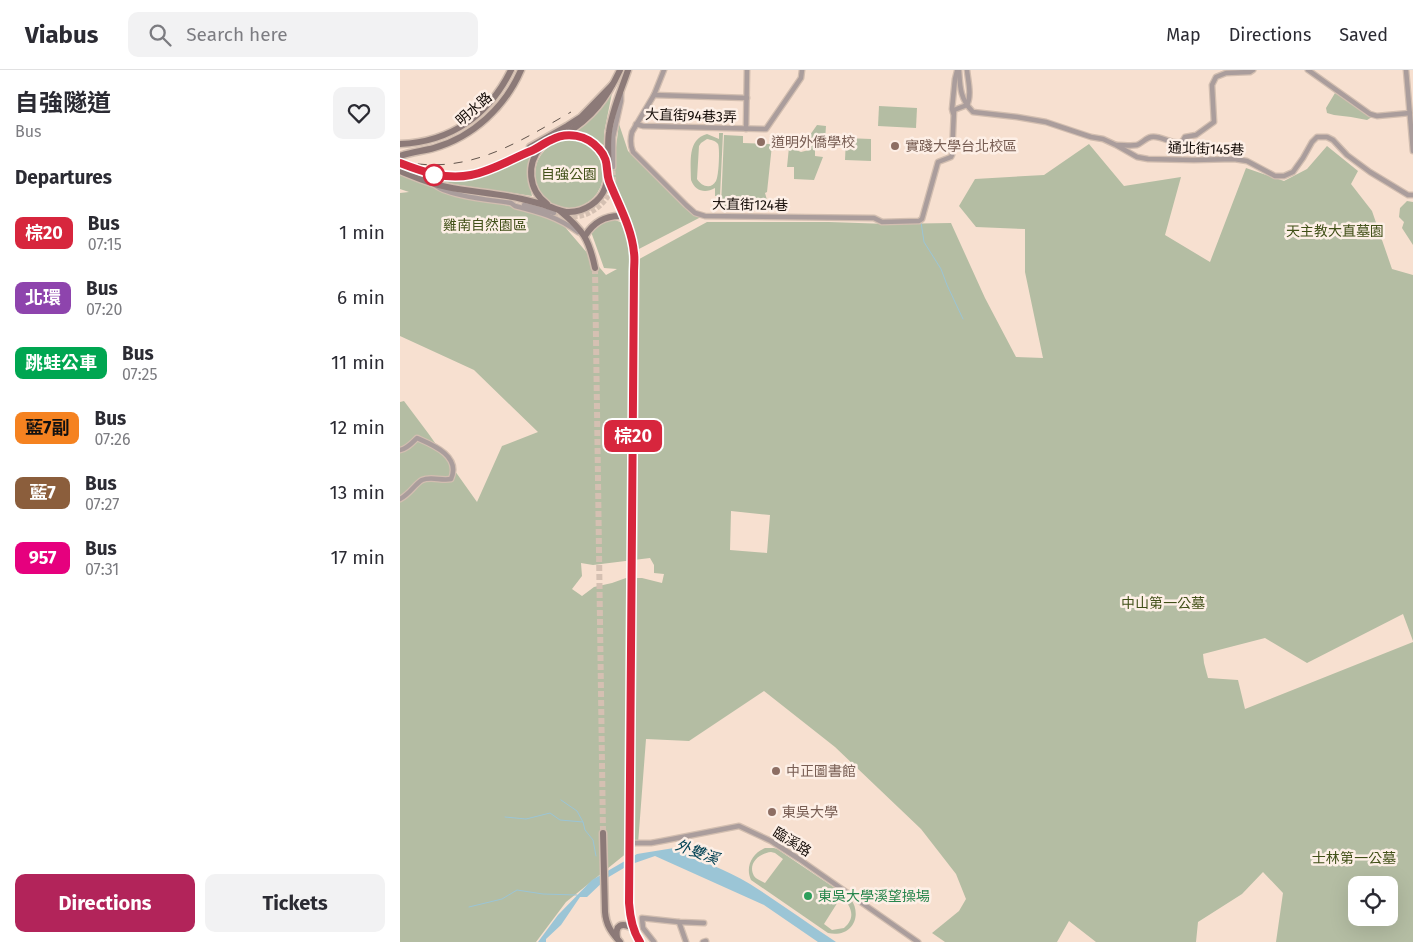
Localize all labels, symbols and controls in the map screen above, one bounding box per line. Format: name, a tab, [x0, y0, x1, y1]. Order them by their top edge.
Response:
search box	[128, 12, 478, 57]
text: Viabus	[25, 21, 98, 49]
icon: search	[146, 21, 174, 49]
text: Search here	[186, 23, 288, 46]
text: Map	[1166, 24, 1201, 46]
text: Directions	[1229, 24, 1311, 46]
text: Saved	[1339, 24, 1388, 46]
button: heart	[333, 87, 385, 139]
text: 自強隧道	[15, 89, 111, 117]
street label: 明水路	[453, 89, 495, 129]
street label: 大直街94巷3弄	[645, 106, 737, 126]
text: Bus	[15, 122, 42, 141]
place label: 道明外僑學校	[771, 134, 855, 151]
marker: 道明外僑學校	[755, 136, 767, 148]
place label: 實踐大學台北校區	[905, 138, 1017, 155]
street label: 通北街145巷	[1168, 139, 1244, 159]
marker: 實踐大學台北校區	[889, 140, 901, 152]
unlabelled marker	[423, 164, 445, 186]
text: Departures	[15, 166, 112, 189]
park label: 自強公園	[541, 166, 597, 183]
street label: 大直街124巷	[712, 196, 788, 214]
text: Bus	[88, 212, 120, 235]
park label: 雞南自然園區	[443, 217, 527, 234]
text: 1 min	[339, 221, 385, 244]
text: 棕20	[25, 222, 63, 244]
park label: 天主教大直墓園	[1286, 223, 1384, 240]
text: 07:15	[88, 235, 122, 254]
text: Bus	[86, 277, 118, 300]
text: 6 min	[337, 286, 385, 309]
text: 北環	[25, 287, 61, 309]
text: 07:20	[86, 300, 122, 319]
text: Bus	[122, 342, 154, 365]
text: 11 min	[331, 351, 385, 374]
text: 跳蛙公車	[25, 352, 97, 374]
text: 07:25	[122, 365, 158, 384]
text: Bus	[94, 407, 126, 430]
text: 12 min	[330, 416, 385, 439]
text: 藍7副	[25, 417, 69, 439]
line badge: 棕20	[604, 420, 662, 452]
text: 棕20	[614, 425, 652, 447]
text: 07:26	[94, 430, 130, 449]
text: Bus	[85, 472, 117, 495]
text: 13 min	[329, 481, 385, 504]
text: 藍7	[29, 482, 56, 504]
text: 07:27	[85, 495, 119, 514]
text: Bus	[85, 537, 117, 560]
text: 17 min	[331, 546, 385, 569]
text: 957	[29, 547, 56, 569]
text: 07:31	[85, 560, 119, 579]
park label: 中山第一公墓	[1121, 595, 1205, 612]
place label: 中正圖書館	[786, 763, 856, 780]
marker: 中正圖書館	[770, 765, 782, 777]
place label: 東吳大學	[782, 804, 838, 821]
marker: 東吳大學	[766, 806, 778, 818]
street label: 臨溪路	[770, 824, 814, 860]
water label: 外雙溪	[673, 836, 723, 869]
park label: 士林第一公墓	[1312, 850, 1396, 867]
button: Directions	[15, 874, 195, 932]
button: Tickets	[205, 874, 385, 932]
map controls	[1348, 876, 1398, 926]
button: locate	[1348, 876, 1398, 926]
place label: 東吳大學溪望操場	[818, 888, 930, 905]
marker: 東吳大學溪望操場	[802, 890, 814, 902]

